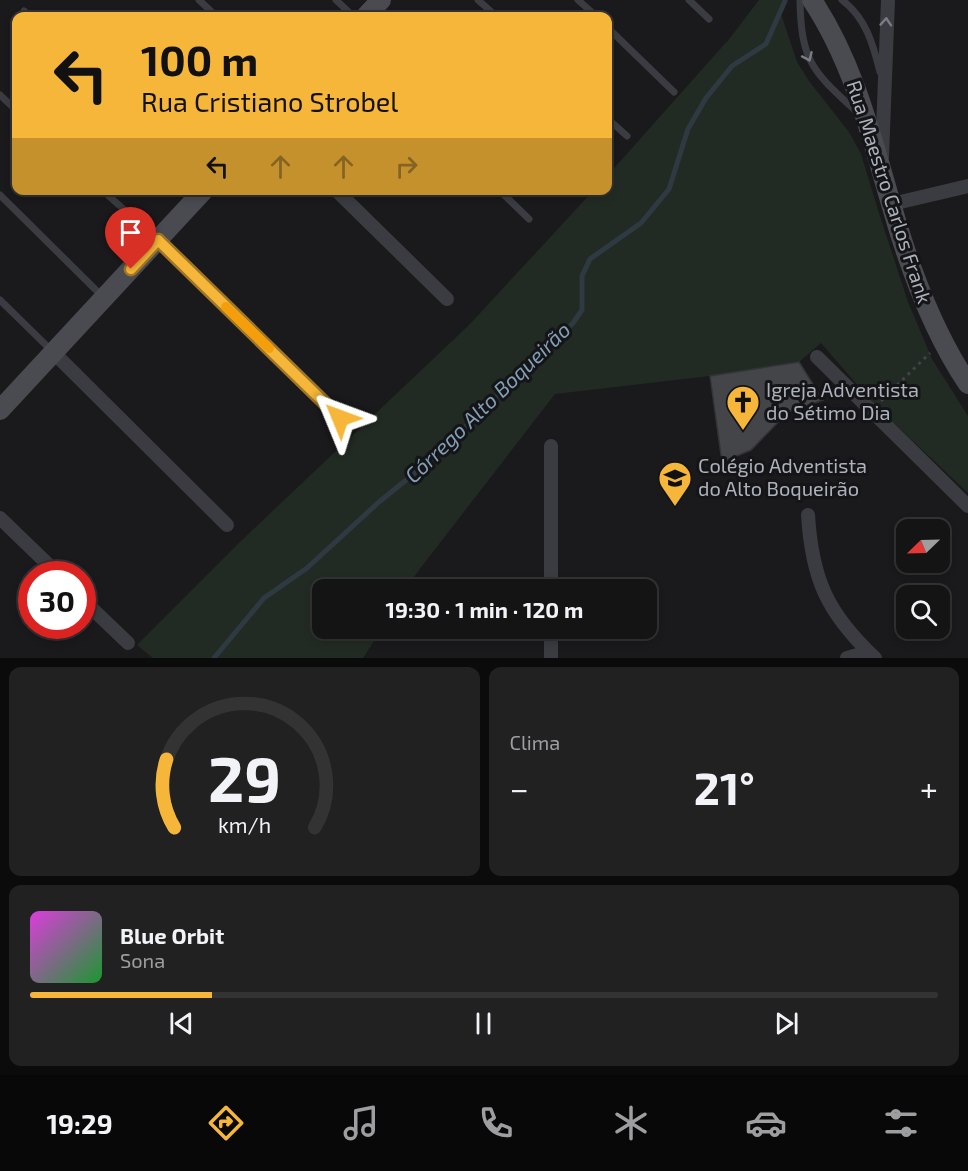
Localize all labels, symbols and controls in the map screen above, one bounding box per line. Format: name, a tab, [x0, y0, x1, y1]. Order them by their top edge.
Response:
one-way arrow	[880, 17, 893, 26]
text: 100 m	[141, 34, 258, 84]
icon: left	[42, 36, 120, 114]
one-way arrow	[801, 51, 813, 62]
street label: Rua Maestro Carlos Frank	[842, 77, 937, 306]
text: Rua Cristiano Strobel	[141, 85, 398, 117]
icon: left	[201, 150, 234, 183]
icon: ahead	[264, 150, 297, 183]
icon: ahead	[327, 150, 360, 183]
icon: right	[390, 150, 423, 183]
pin	[105, 207, 156, 269]
icon: arrive	[114, 216, 147, 249]
water label: Córrego Alto Boqueirão	[399, 316, 575, 487]
place label: Igreja Adventista do Sétimo Dia	[766, 377, 919, 424]
church icon: Igreja Adventista do Sétimo Dia	[725, 384, 761, 431]
position arrow	[308, 386, 372, 450]
place label: Colégio Adventista do Alto Boqueirão	[698, 453, 867, 500]
school or university icon: Colégio Adventista do Alto Boqueirão	[657, 460, 693, 507]
north arrow	[896, 519, 950, 573]
map controls	[896, 519, 950, 639]
speed limit sign: 30	[18, 561, 96, 639]
button: search	[896, 585, 950, 639]
text: 19:30 · 1 min · 120 m	[386, 596, 583, 622]
text: Clima	[510, 730, 560, 754]
text: 29	[208, 740, 281, 815]
text: 21°	[694, 760, 755, 814]
text: −	[510, 768, 529, 808]
text: +	[920, 768, 938, 808]
text: km/h	[218, 813, 271, 838]
text: Blue Orbit	[120, 922, 224, 948]
text: Sona	[120, 948, 165, 972]
icon: previous	[165, 1007, 198, 1040]
icon: pause	[467, 1007, 500, 1040]
icon: next	[770, 1007, 803, 1040]
icon: directions	[205, 1102, 247, 1144]
icon: music	[340, 1102, 382, 1144]
icon: phone	[475, 1102, 517, 1144]
icon: climate	[610, 1102, 652, 1144]
icon: car	[745, 1102, 787, 1144]
icon: filters	[880, 1102, 922, 1144]
text: 19:29	[46, 1107, 113, 1139]

